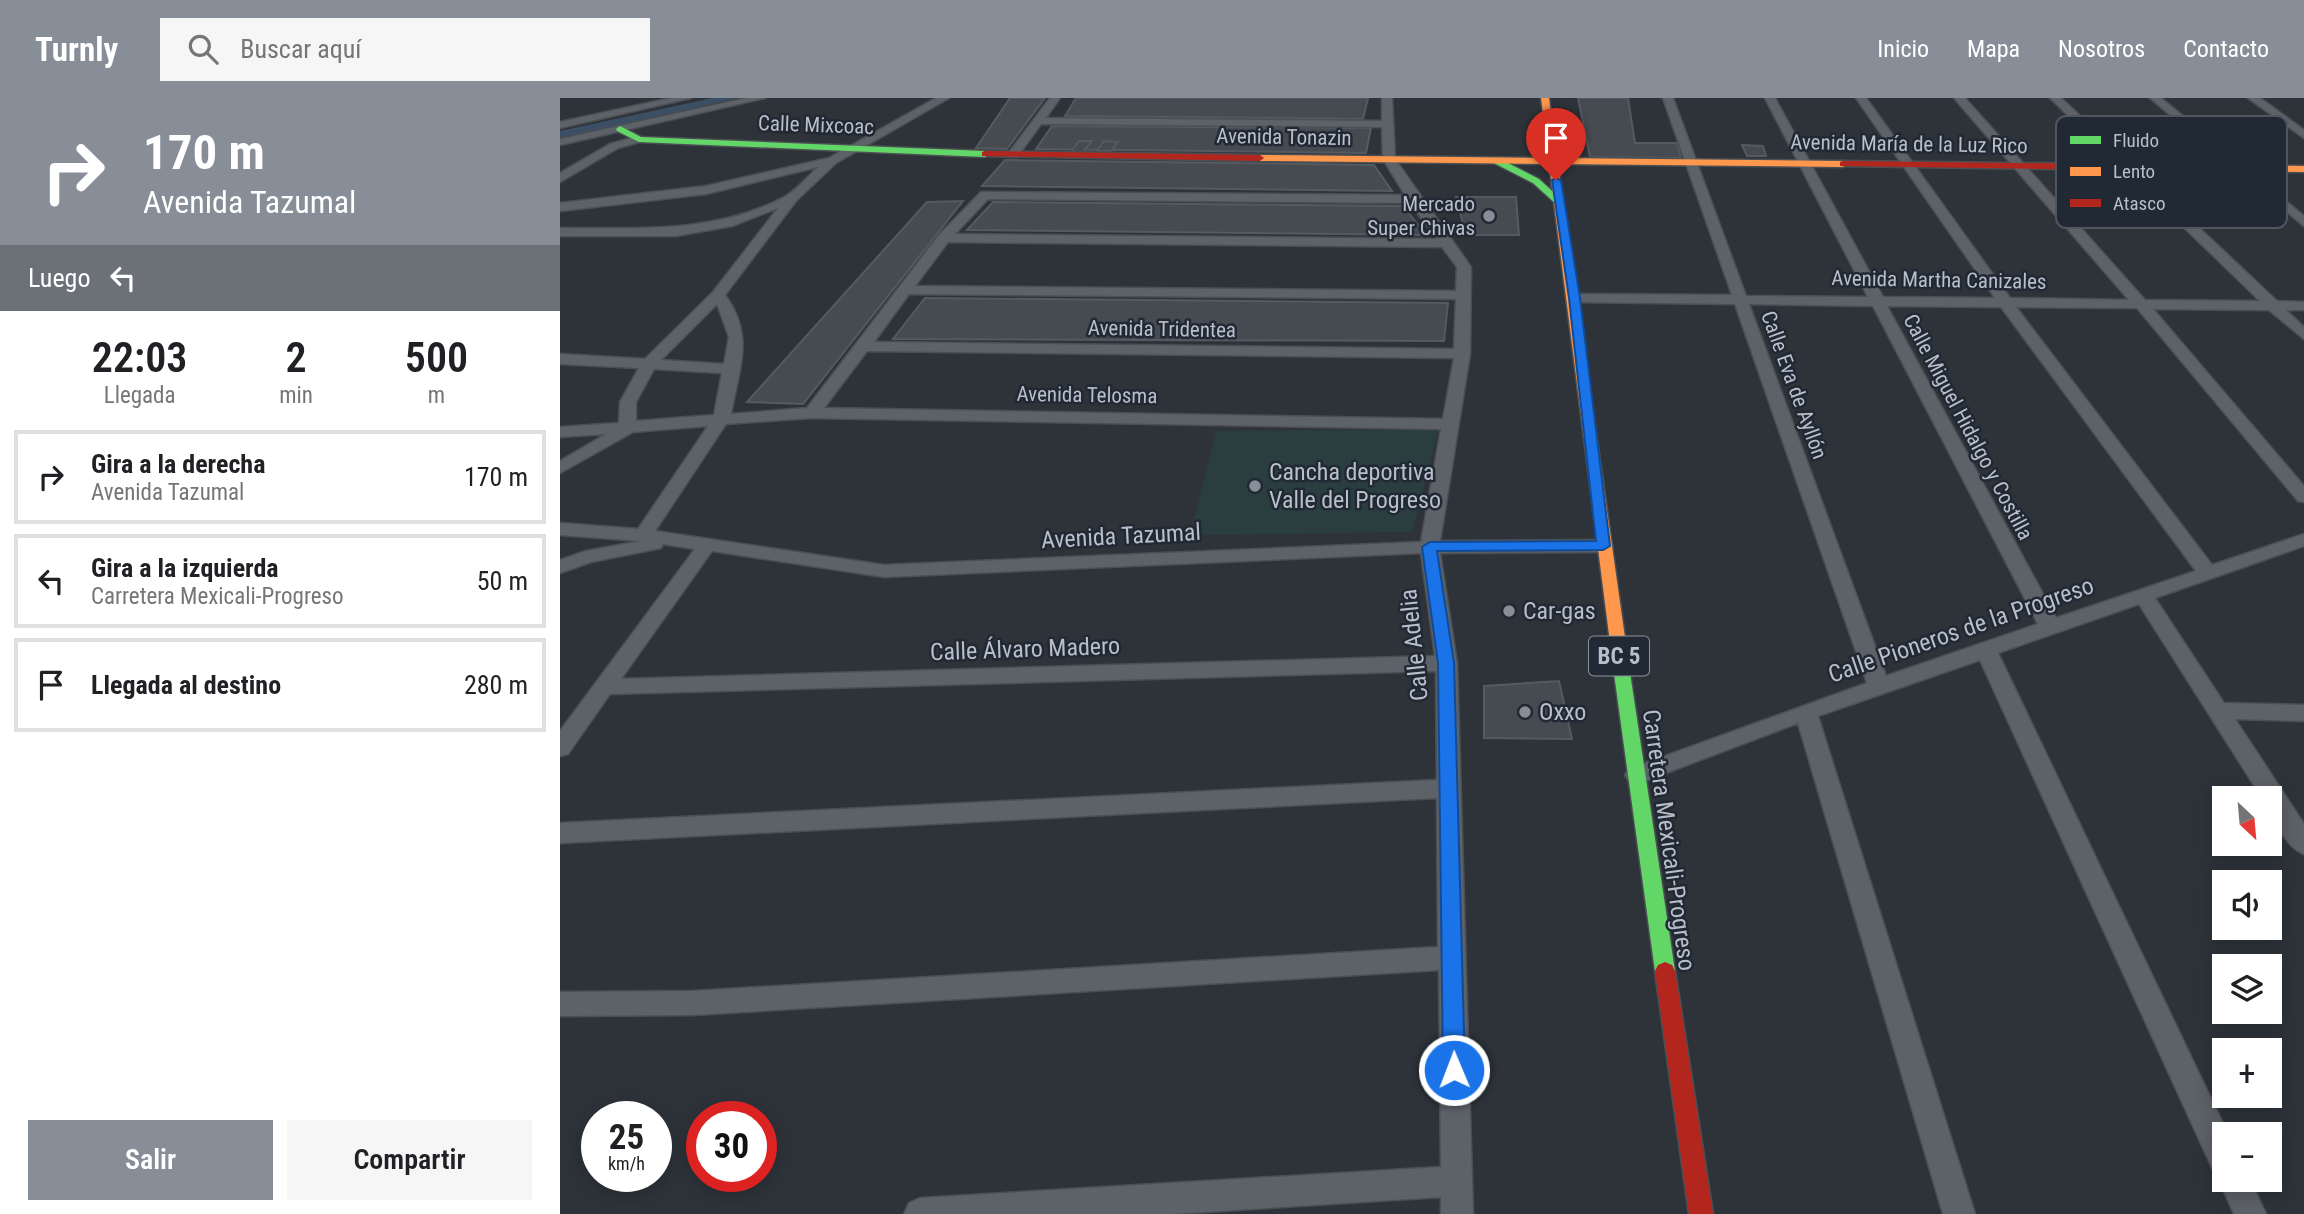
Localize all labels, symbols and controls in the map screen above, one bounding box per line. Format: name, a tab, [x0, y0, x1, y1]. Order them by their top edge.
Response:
search box	[160, 18, 650, 81]
text: Turnly	[35, 30, 118, 69]
icon: search	[184, 30, 222, 68]
text: Buscar aquí	[240, 34, 361, 64]
text: Inicio	[1877, 35, 1929, 63]
text: Mapa	[1967, 35, 2020, 63]
text: Nosotros	[2058, 35, 2145, 63]
text: Contacto	[2183, 35, 2269, 63]
pin	[1526, 108, 1586, 180]
street label: Calle Mixcoac	[758, 111, 874, 139]
legend	[2056, 116, 2287, 228]
icon: arrive	[1537, 119, 1575, 157]
text: 170 m	[143, 124, 265, 181]
street label: Avenida Tonazin	[1216, 124, 1352, 150]
icon: right	[28, 126, 119, 217]
text: Fluido	[2113, 129, 2159, 152]
street label: Avenida María de la Luz Rico	[1790, 130, 2028, 158]
text: Lento	[2113, 160, 2155, 183]
text: Avenida Tazumal	[143, 183, 356, 221]
place label: Mercado Super Chivas	[1367, 192, 1475, 240]
text: Atasco	[2113, 192, 2166, 215]
marker: Mercado Super Chivas	[1481, 208, 1497, 224]
icon: left	[104, 259, 142, 297]
text: Luego	[28, 263, 90, 293]
street label: Avenida Martha Canizales	[1831, 266, 2047, 294]
street label: Calle Eva de Ayllón	[1756, 308, 1832, 462]
street label: Calle Miguel Hidalgo y Costilla	[1898, 310, 2038, 544]
street label: Avenida Tridentea	[1088, 316, 1236, 342]
text: 22:03	[92, 333, 187, 382]
text: 2	[286, 333, 307, 382]
text: 500	[405, 333, 468, 382]
text: Llegada	[104, 382, 176, 409]
text: min	[279, 382, 313, 409]
text: m	[428, 382, 445, 409]
street label: Avenida Telosma	[1016, 382, 1158, 408]
text: Gira a la derecha	[91, 449, 265, 479]
icon: right	[32, 458, 70, 496]
place label: Cancha deportiva Valle del Progreso	[1269, 458, 1441, 514]
text: 170 m	[464, 462, 528, 492]
marker: Cancha deportiva Valle del Progreso	[1247, 478, 1263, 494]
text: Avenida Tazumal	[91, 479, 244, 506]
street label: Avenida Tazumal	[1040, 518, 1202, 554]
text: Gira a la izquierda	[91, 553, 279, 583]
icon: left	[32, 562, 70, 600]
text: 50 m	[477, 566, 528, 596]
street label: Calle Pioneros de la Progreso	[1825, 571, 2097, 689]
text: Carretera Mexicali-Progreso	[91, 583, 344, 610]
street label: Calle Adelia	[1394, 588, 1434, 702]
place label: Car-gas	[1523, 597, 1596, 625]
marker: Car-gas	[1501, 603, 1517, 619]
street label: Calle Álvaro Madero	[929, 632, 1121, 666]
road number: BC 5	[1589, 636, 1649, 676]
icon: arrive	[32, 666, 70, 704]
text: Llegada al destino	[91, 670, 281, 700]
text: 280 m	[464, 670, 528, 700]
place label: Oxxo	[1539, 698, 1586, 726]
marker: Oxxo	[1517, 704, 1533, 720]
street label: Carretera Mexicali-Progreso	[1637, 708, 1701, 972]
north arrow	[2212, 786, 2282, 856]
map controls	[2212, 786, 2282, 1192]
button: sound	[2212, 870, 2282, 940]
button: layers	[2212, 954, 2282, 1024]
position arrow	[1417, 1033, 1491, 1107]
button: +	[2212, 1038, 2282, 1108]
speed limit sign: 30	[686, 1101, 777, 1192]
text: 25	[609, 1117, 644, 1158]
button: Salir	[28, 1120, 273, 1200]
button: Compartir	[287, 1120, 532, 1200]
button: −	[2212, 1122, 2282, 1192]
text: km/h	[608, 1153, 645, 1174]

